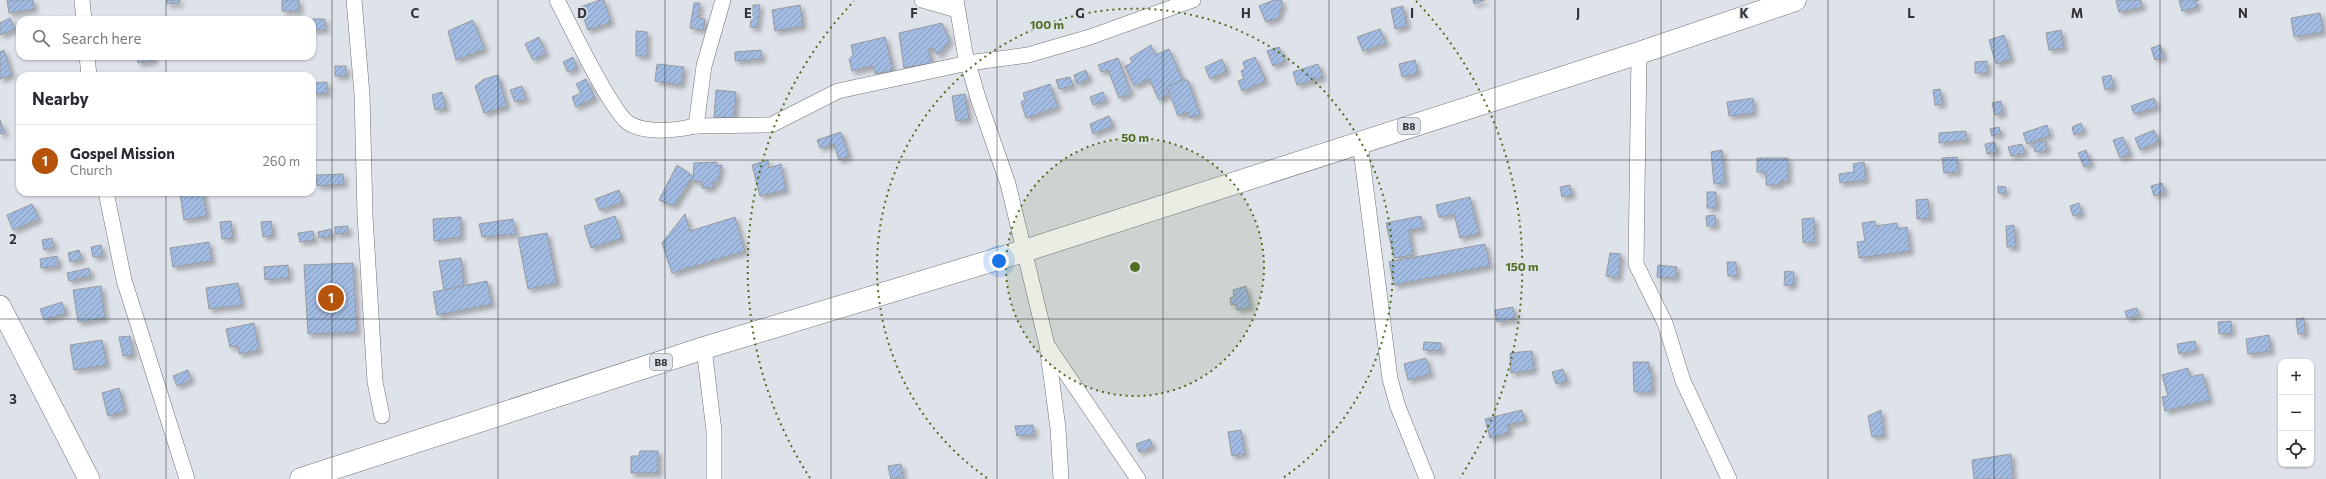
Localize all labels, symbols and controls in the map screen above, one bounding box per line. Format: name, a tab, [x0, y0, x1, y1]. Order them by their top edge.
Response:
text: C	[411, 5, 420, 21]
text: D	[577, 5, 587, 21]
text: E	[744, 5, 752, 21]
text: F	[910, 5, 918, 21]
text: G	[1075, 5, 1085, 21]
text: H	[1241, 5, 1251, 21]
text: I	[1410, 5, 1414, 21]
text: J	[1576, 5, 1580, 21]
text: K	[1739, 5, 1749, 21]
text: L	[1907, 5, 1915, 21]
text: M	[2071, 5, 2083, 21]
text: N	[2238, 5, 2248, 21]
search box	[16, 16, 316, 60]
text: 100 m	[1030, 17, 1064, 31]
icon: search	[30, 27, 52, 49]
text: Search here	[62, 29, 141, 47]
text: Nearby	[32, 88, 89, 109]
road number: B8	[1398, 118, 1420, 134]
text: 50 m	[1121, 130, 1149, 144]
text: Gospel Mission	[70, 144, 175, 162]
text: 1	[42, 153, 48, 169]
text: 260 m	[263, 153, 300, 169]
text: Church	[70, 162, 112, 178]
text: 2	[9, 231, 17, 247]
your location	[989, 251, 1009, 271]
text: 150 m	[1505, 259, 1539, 273]
centre of rings	[1128, 260, 1142, 274]
pin: 1	[318, 283, 344, 313]
road number: B8	[650, 354, 672, 370]
map controls	[2278, 359, 2314, 467]
button: +	[2278, 359, 2314, 395]
text: 3	[9, 391, 17, 407]
button: −	[2278, 395, 2314, 431]
button: locate	[2278, 431, 2314, 467]

